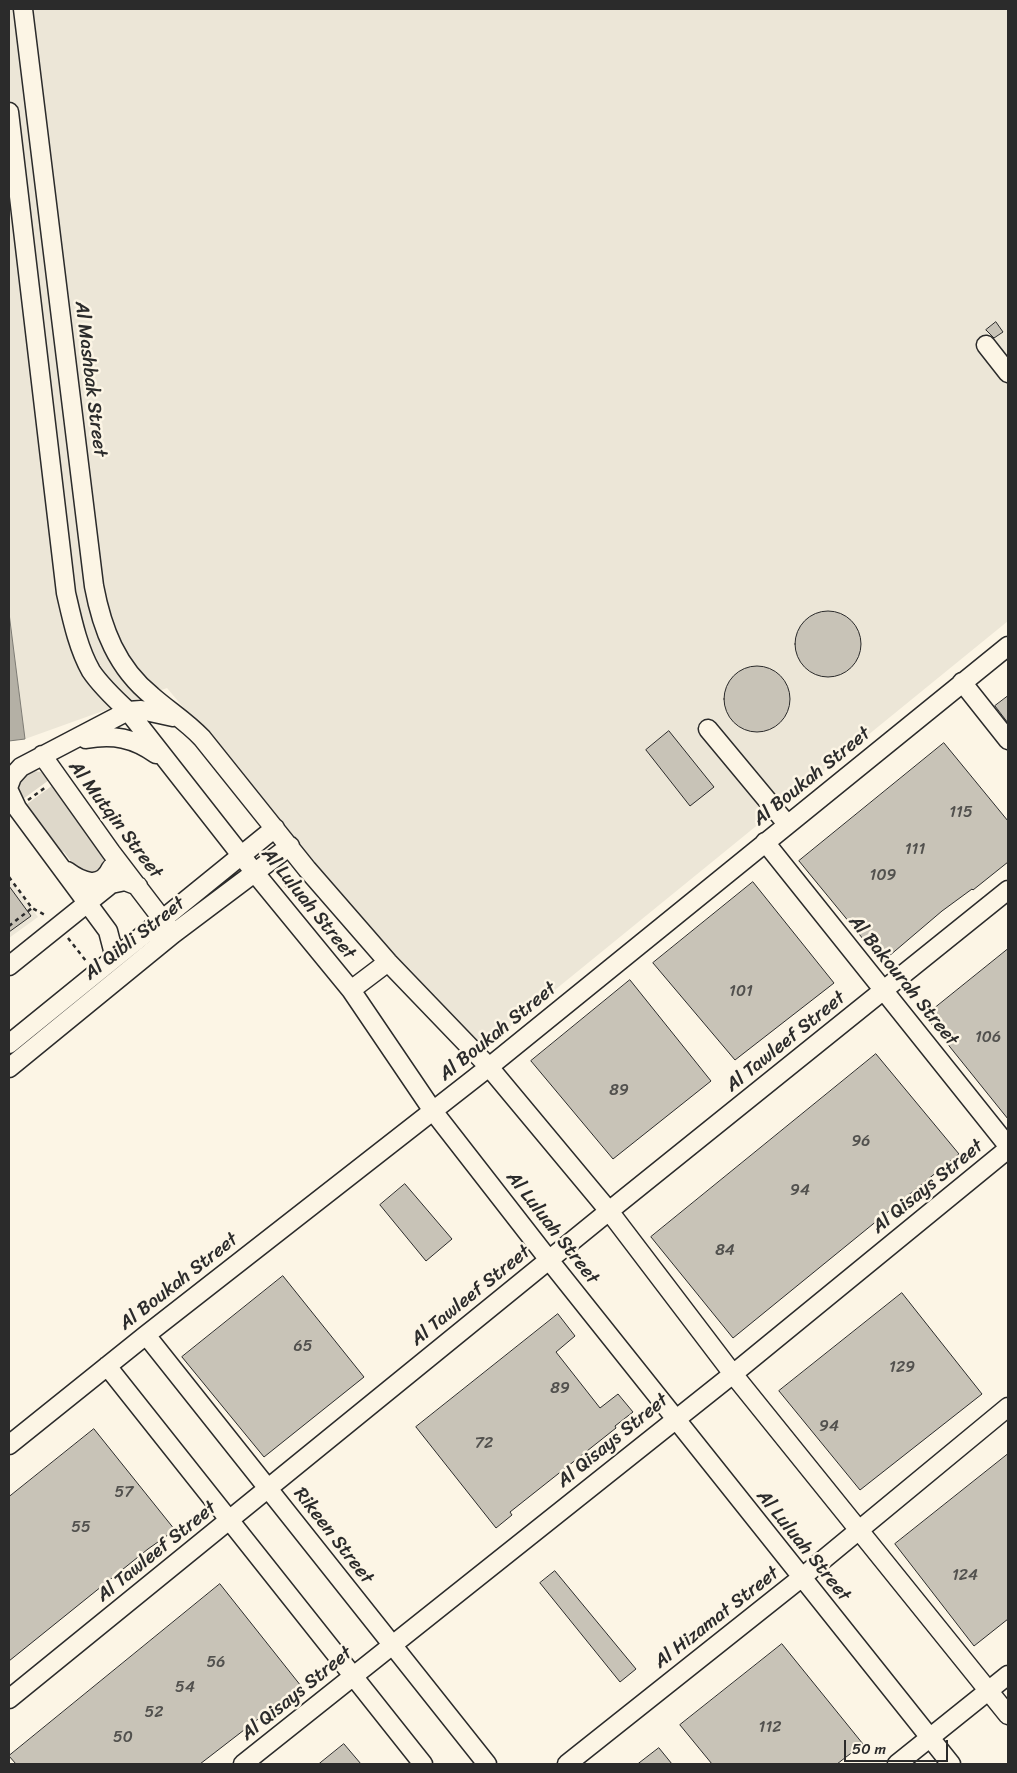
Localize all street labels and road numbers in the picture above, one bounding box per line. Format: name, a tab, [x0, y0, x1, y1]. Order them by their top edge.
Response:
street label: Al Mashbak Street	[69, 300, 111, 458]
street label: Al Boukah Street	[749, 723, 875, 831]
street label: Al Mutqin Street	[63, 757, 167, 883]
street label: Al Luluah Street	[256, 844, 360, 964]
street label: Al Qibli Street	[80, 893, 190, 985]
street label: Al Bakourah Street	[843, 911, 963, 1051]
street label: Al Boukah Street	[435, 978, 561, 1086]
street label: Al Tawleef Street	[722, 987, 850, 1097]
street label: Al Qisays Street	[868, 1135, 988, 1239]
street label: Al Luluah Street	[501, 1167, 603, 1289]
street label: Al Boukah Street	[115, 1229, 243, 1335]
street label: Al Tawleef Street	[407, 1241, 535, 1351]
street label: Al Qisays Street	[553, 1389, 673, 1493]
street label: Rikeen Street	[288, 1483, 378, 1589]
street label: Al Luluah Street	[751, 1486, 855, 1606]
street label: Al Tawleef Street	[93, 1497, 221, 1607]
street label: Al Hizamat Street	[650, 1562, 784, 1674]
street label: Al Qisays Street	[237, 1642, 357, 1746]

